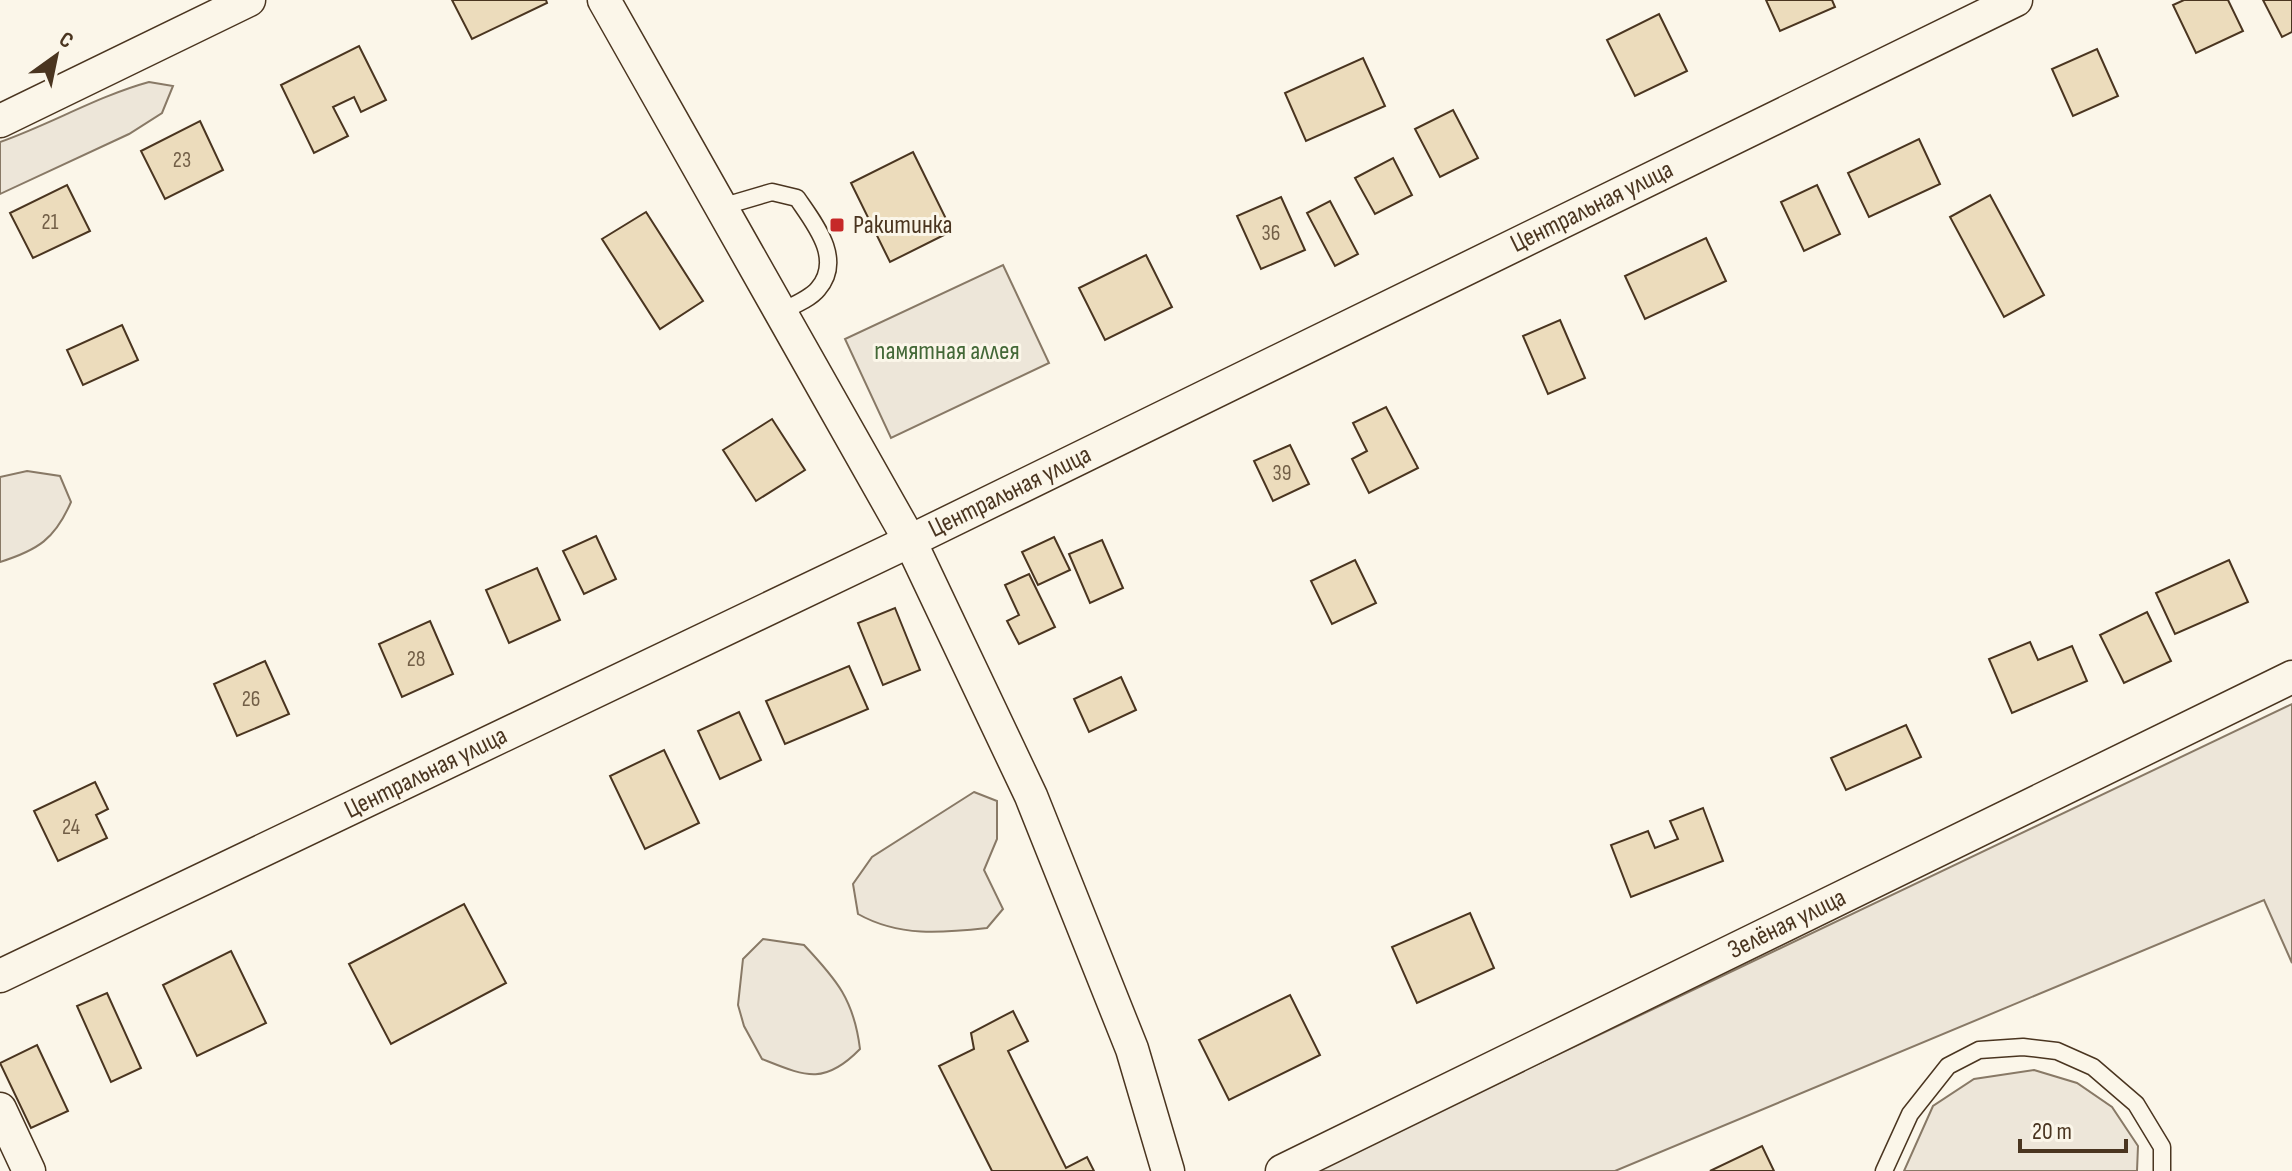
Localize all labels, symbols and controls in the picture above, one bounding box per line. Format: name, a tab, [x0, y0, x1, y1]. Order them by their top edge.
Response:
north arrow	[16, 16, 96, 96]
text: С	[54, 26, 78, 55]
house number: 23	[173, 147, 191, 174]
street label: Центральная улица	[1506, 154, 1678, 260]
house number: 21	[42, 209, 59, 236]
place label: Ракитинка	[853, 210, 952, 241]
marker: Ракитинка	[828, 216, 846, 234]
house number: 36	[1262, 220, 1280, 247]
park label: памятная аллея	[874, 336, 1020, 367]
street label: Центральная улица	[924, 439, 1096, 545]
house number: 39	[1273, 460, 1291, 487]
house number: 28	[407, 646, 425, 673]
house number: 26	[242, 686, 260, 713]
street label: Центральная улица	[340, 720, 512, 826]
house number: 24	[62, 814, 80, 841]
street label: Зелёная улица	[1723, 882, 1851, 966]
scale bar	[2020, 1103, 2126, 1153]
text: 20 m	[2032, 1117, 2072, 1146]

